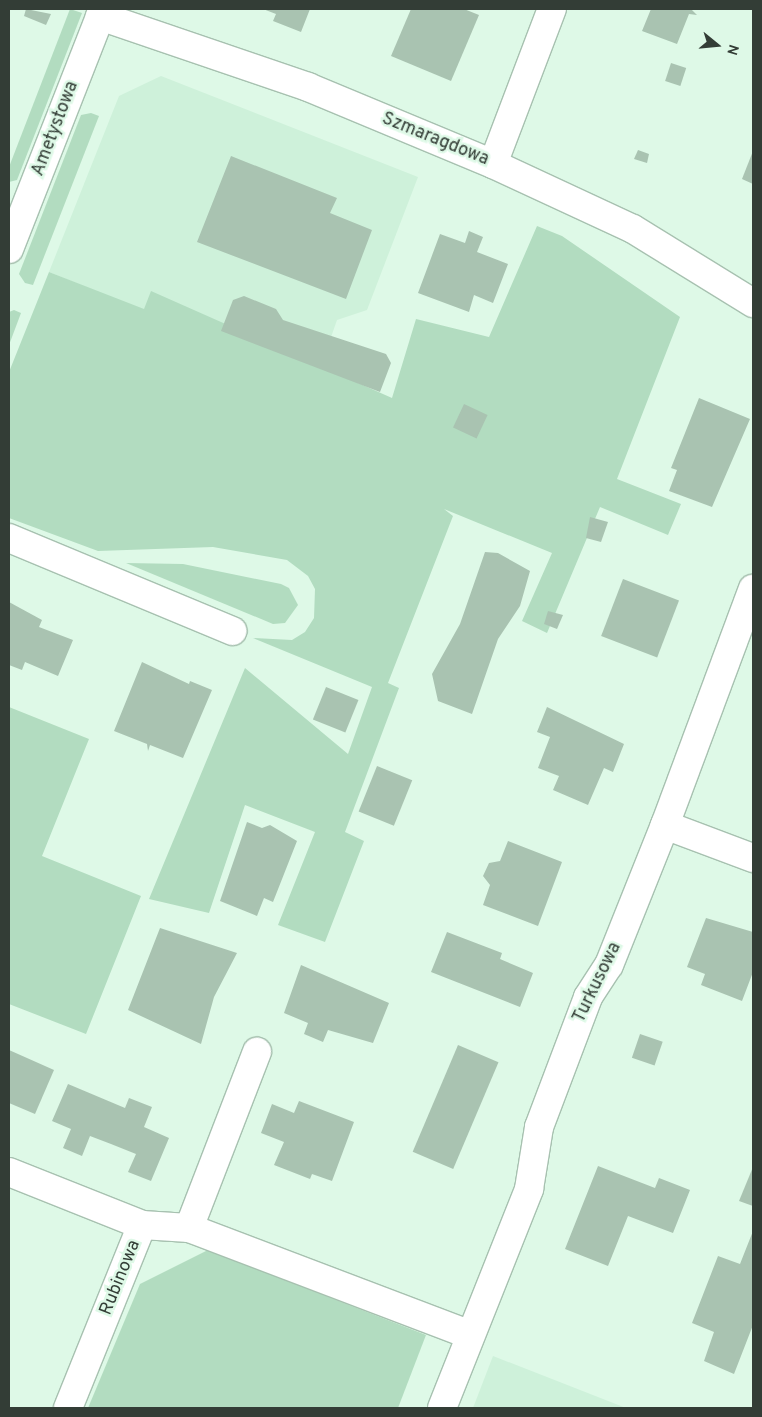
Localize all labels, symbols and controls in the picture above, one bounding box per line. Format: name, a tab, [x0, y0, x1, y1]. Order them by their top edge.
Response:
north arrow	[692, 20, 742, 70]
text: N	[722, 42, 741, 57]
street label: Ametystowa	[28, 79, 84, 179]
street label: Szmaragdowa	[378, 109, 492, 171]
street label: Turkusowa	[569, 939, 627, 1027]
street label: Rubinowa	[96, 1237, 146, 1319]

